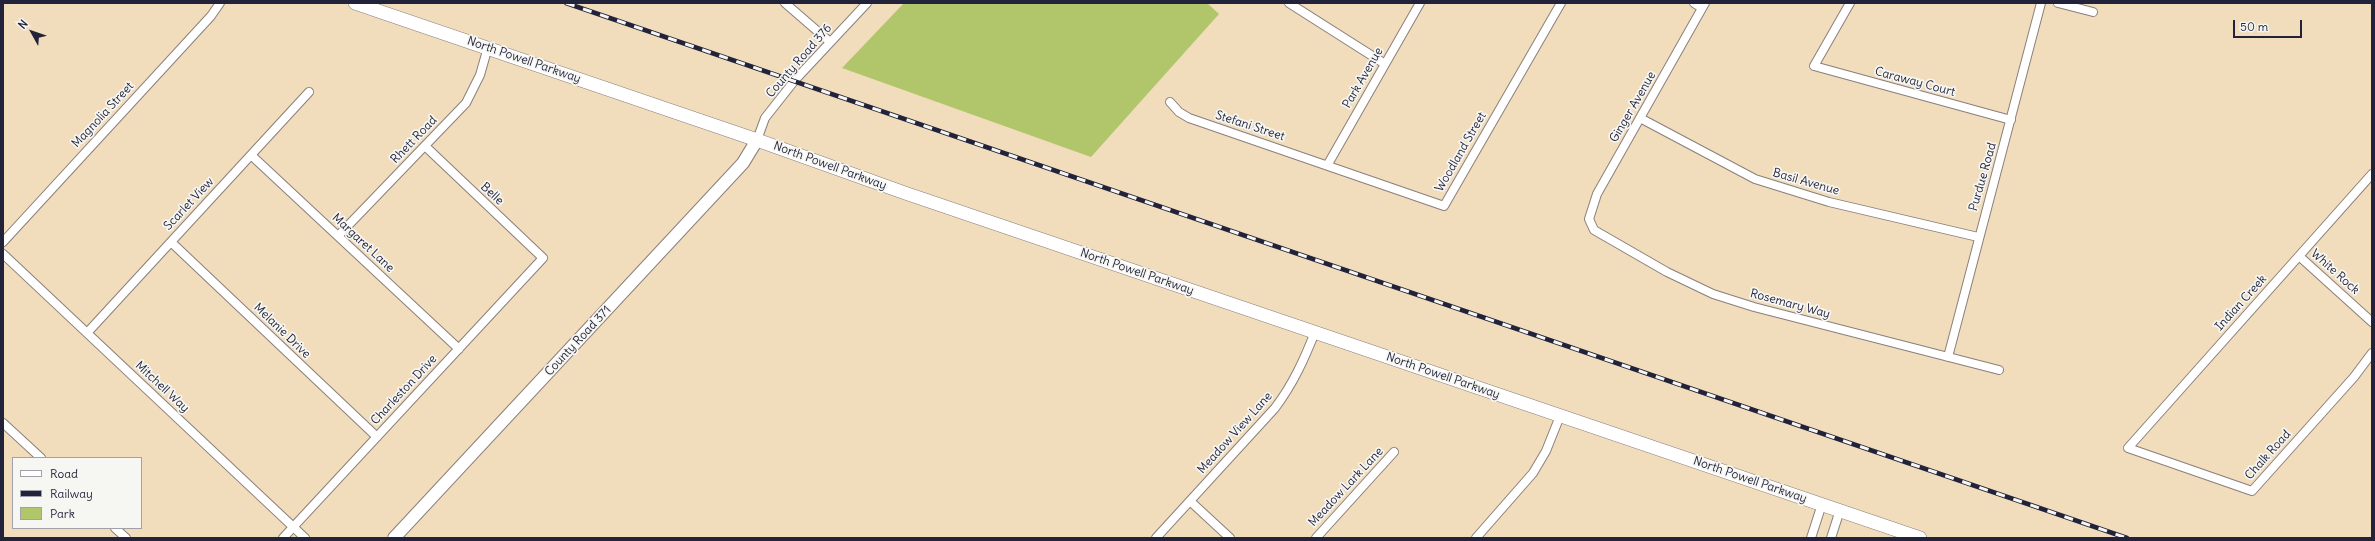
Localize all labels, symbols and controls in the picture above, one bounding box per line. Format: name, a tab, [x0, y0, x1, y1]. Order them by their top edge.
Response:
north arrow	[12, 12, 52, 52]
scale bar	[2235, 12, 2304, 38]
text: N	[15, 17, 31, 32]
text: 50 m	[2240, 19, 2268, 34]
street label: County Road 376	[763, 21, 835, 101]
street label: North Powell Parkway	[465, 34, 583, 86]
street label: Park Avenue	[1340, 45, 1386, 111]
street label: Caraway Court	[1873, 64, 1957, 100]
street label: Ginger Avenue	[1607, 69, 1659, 145]
street label: Magnolia Street	[69, 79, 137, 151]
street label: Stefani Street	[1214, 108, 1286, 144]
street label: Woodland Street	[1432, 110, 1490, 194]
street label: Rhett Road	[388, 113, 440, 167]
street label: North Powell Parkway	[771, 139, 889, 193]
street label: Purdue Road	[1966, 141, 2000, 213]
street label: Basil Avenue	[1771, 166, 1841, 198]
street label: Scarlet View	[161, 175, 217, 233]
street label: Belle	[478, 180, 506, 208]
street label: Margaret Lane	[329, 211, 397, 275]
street label: North Powell Parkway	[1078, 246, 1196, 298]
street label: White Rock	[2308, 246, 2362, 298]
street label: Indian Creek	[2212, 272, 2270, 334]
street label: Rosemary Way	[1748, 286, 1832, 322]
street label: Melanie Drive	[251, 300, 313, 362]
street label: County Road 371	[542, 303, 614, 379]
street label: North Powell Parkway	[1384, 350, 1502, 402]
street label: Charleston Drive	[368, 352, 440, 428]
street label: Mitchell Way	[132, 358, 192, 416]
street label: Meadow View Lane	[1195, 389, 1275, 477]
street label: Chalk Road	[2242, 427, 2294, 483]
street label: Meadow Lark Lane	[1306, 444, 1386, 530]
street label: North Powell Parkway	[1691, 454, 1809, 506]
legend	[12, 457, 142, 529]
text: Road	[50, 466, 78, 481]
text: Railway	[50, 486, 93, 501]
text: Park	[50, 506, 75, 521]

